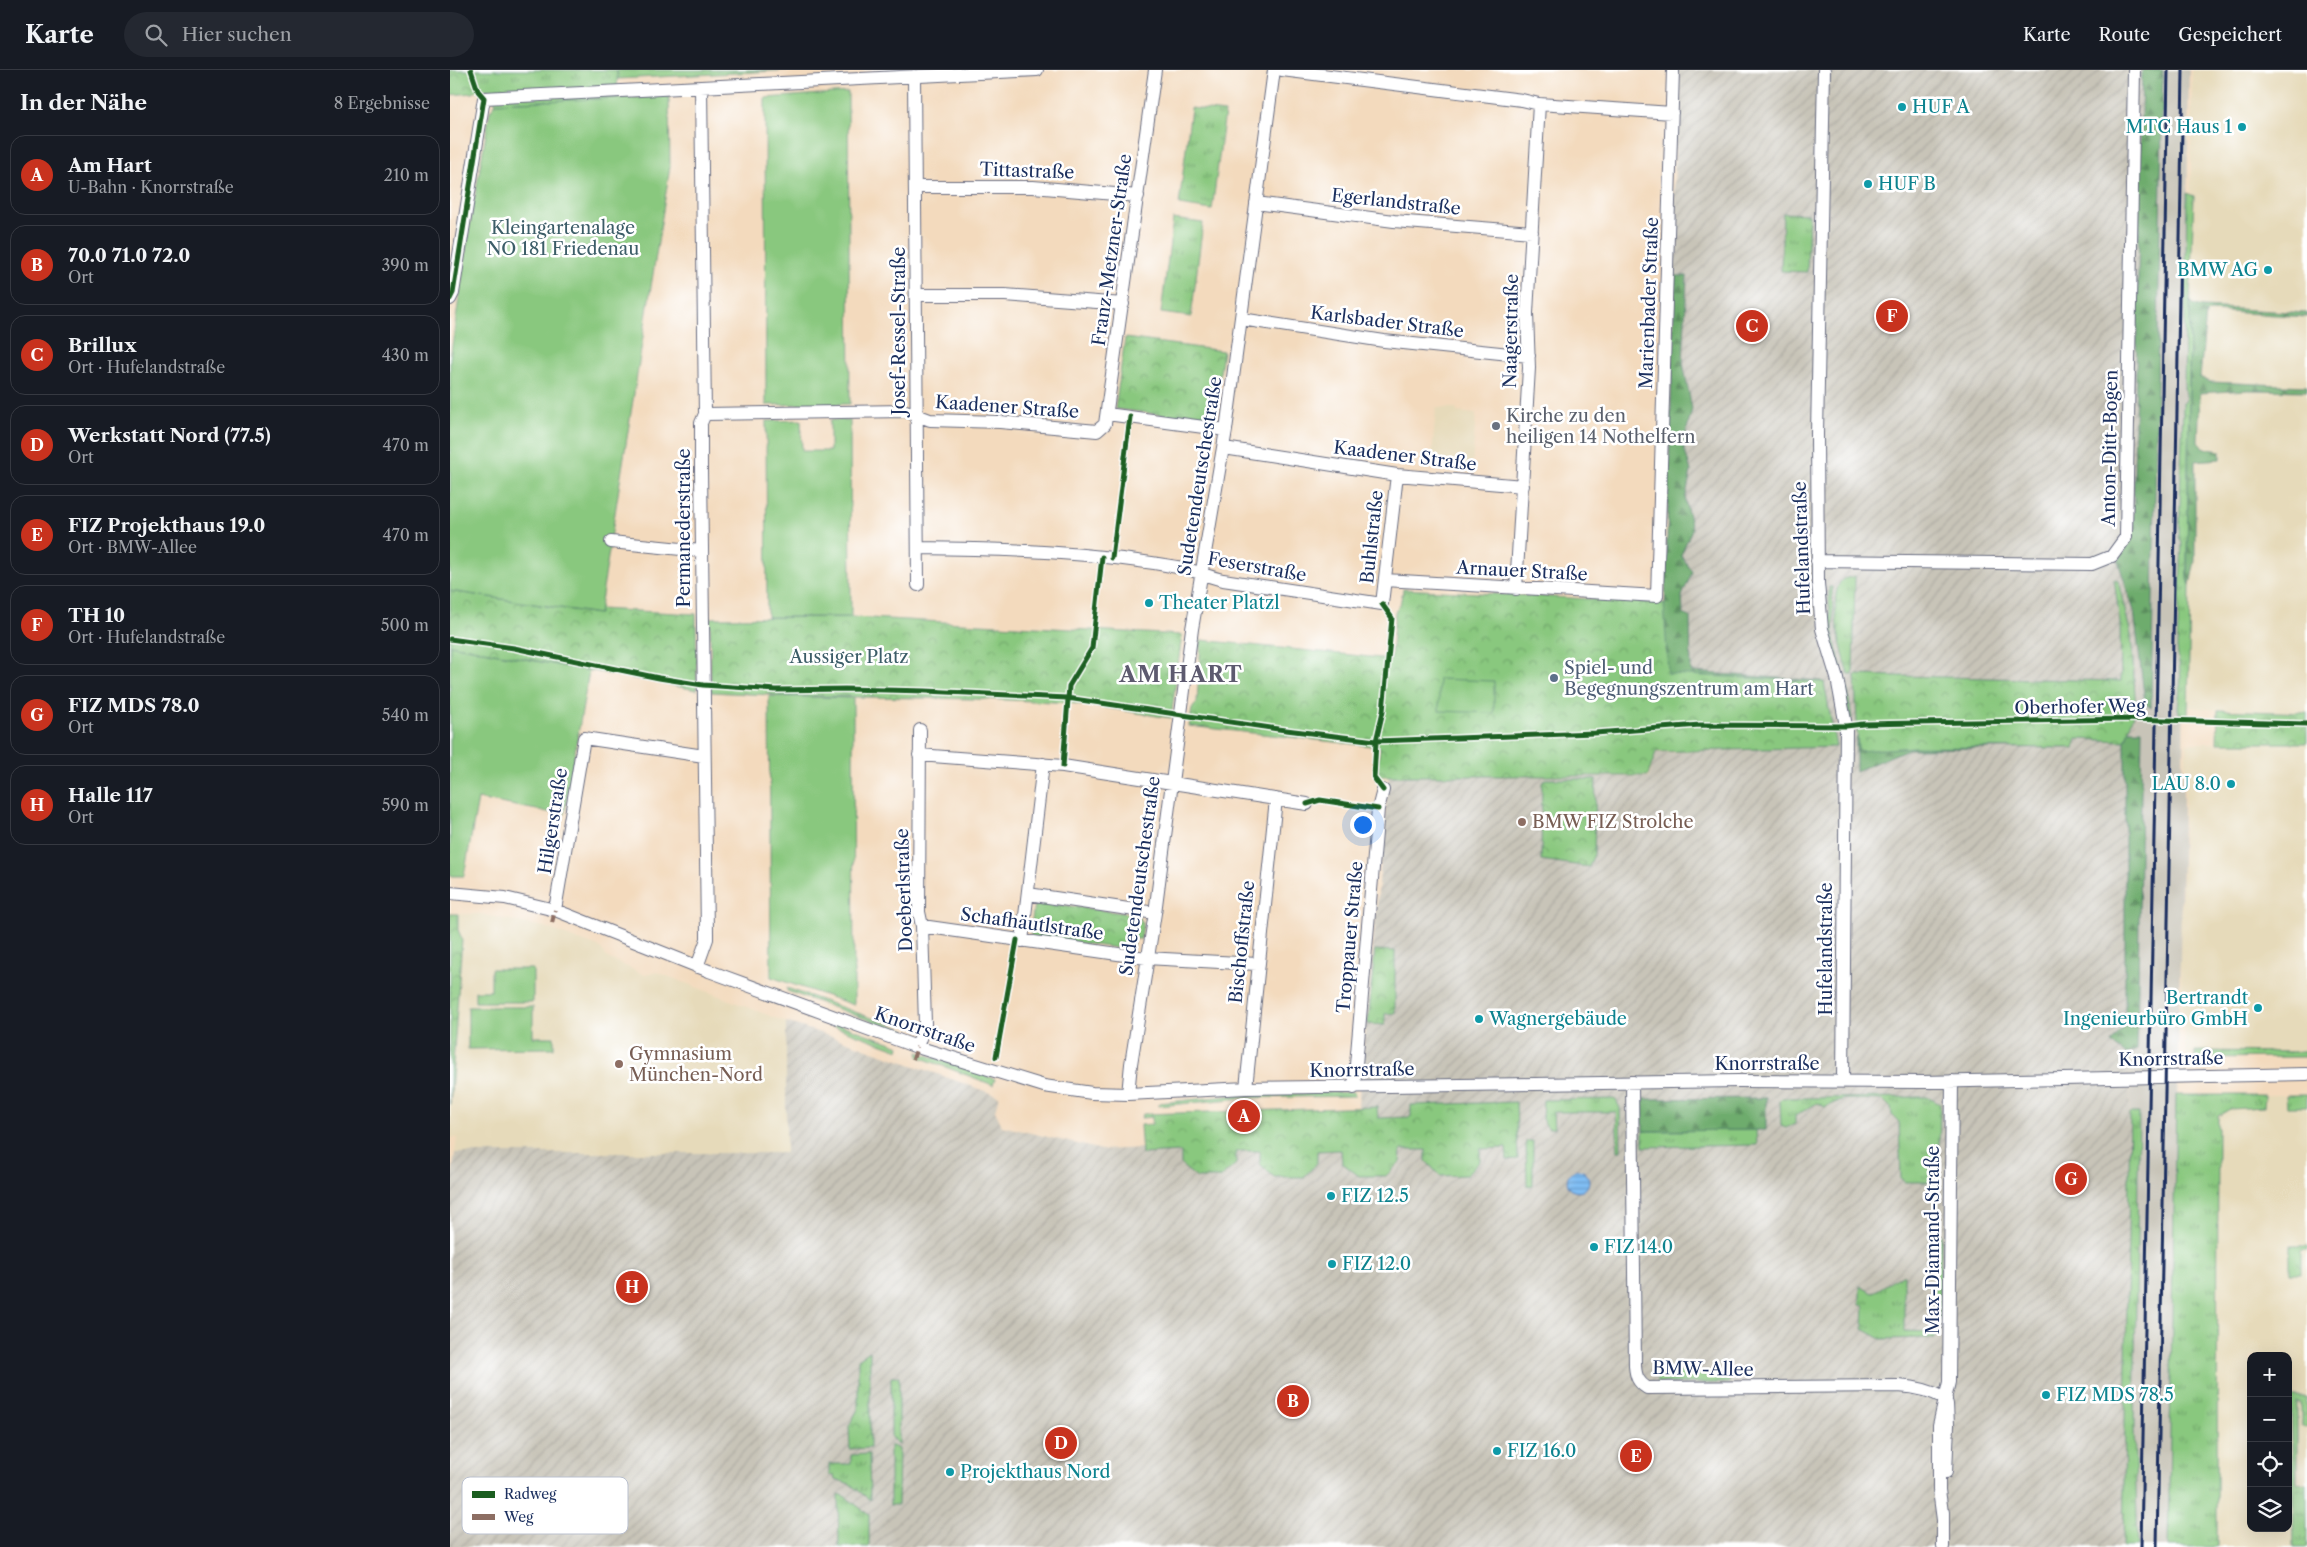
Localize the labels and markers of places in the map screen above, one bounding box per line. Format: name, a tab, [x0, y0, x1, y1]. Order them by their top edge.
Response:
place label: HUF A	[1912, 96, 1970, 118]
marker: HUF A	[1896, 101, 1908, 113]
place label: MTC Haus 1	[2126, 116, 2232, 138]
marker: MTC Haus 1	[2236, 121, 2248, 133]
place label: HUF B	[1878, 173, 1936, 195]
marker: HUF B	[1862, 178, 1874, 190]
place label: BMW AG	[2177, 259, 2258, 281]
marker: BMW AG	[2262, 264, 2274, 276]
pin: F	[1876, 297, 1908, 335]
pin: C	[1736, 307, 1768, 345]
place label: Kirche zu den heiligen 14 Nothelfern	[1506, 405, 1696, 448]
marker: Kirche zu den heiligen 14 Nothelfern	[1490, 420, 1502, 432]
place label: Theater Platzl	[1159, 592, 1280, 614]
marker: Theater Platzl	[1143, 597, 1155, 609]
place label: Spiel- und Begegnungszentrum am Hart	[1564, 657, 1814, 700]
marker: Spiel- und Begegnungszentrum am Hart	[1548, 672, 1560, 684]
place label: LAU 8.0	[2151, 773, 2221, 795]
marker: LAU 8.0	[2225, 778, 2237, 790]
place label: BMW FIZ Strolche	[1532, 811, 1694, 833]
marker: BMW FIZ Strolche	[1516, 816, 1528, 828]
place label: Bertrandt Ingenieurbüro GmbH	[2063, 987, 2249, 1030]
marker: Bertrandt Ingenieurbüro GmbH	[2252, 1002, 2264, 1014]
place label: Wagnergebäude	[1488, 1008, 1627, 1030]
marker: Wagnergebäude	[1473, 1013, 1485, 1025]
place label: Gymnasium München-Nord	[629, 1043, 763, 1086]
marker: Gymnasium München-Nord	[613, 1058, 625, 1070]
pin: A	[1228, 1097, 1260, 1135]
pin: G	[2055, 1160, 2087, 1198]
place label: FIZ 12.5	[1341, 1185, 1409, 1207]
marker: FIZ 12.5	[1325, 1190, 1337, 1202]
place label: FIZ 14.0	[1604, 1236, 1673, 1258]
marker: FIZ 14.0	[1588, 1241, 1600, 1253]
place label: FIZ 12.0	[1342, 1253, 1411, 1275]
marker: FIZ 12.0	[1326, 1258, 1338, 1270]
pin: H	[616, 1268, 648, 1306]
pin: B	[1277, 1382, 1309, 1420]
place label: FIZ MDS 78.5	[2056, 1384, 2174, 1406]
marker: FIZ MDS 78.5	[2040, 1389, 2052, 1401]
pin: D	[1045, 1424, 1077, 1462]
pin: E	[1620, 1437, 1652, 1475]
place label: FIZ 16.0	[1507, 1440, 1576, 1462]
marker: FIZ 16.0	[1491, 1445, 1503, 1457]
place label: Projekthaus Nord	[960, 1461, 1110, 1483]
marker: Projekthaus Nord	[944, 1466, 956, 1478]

